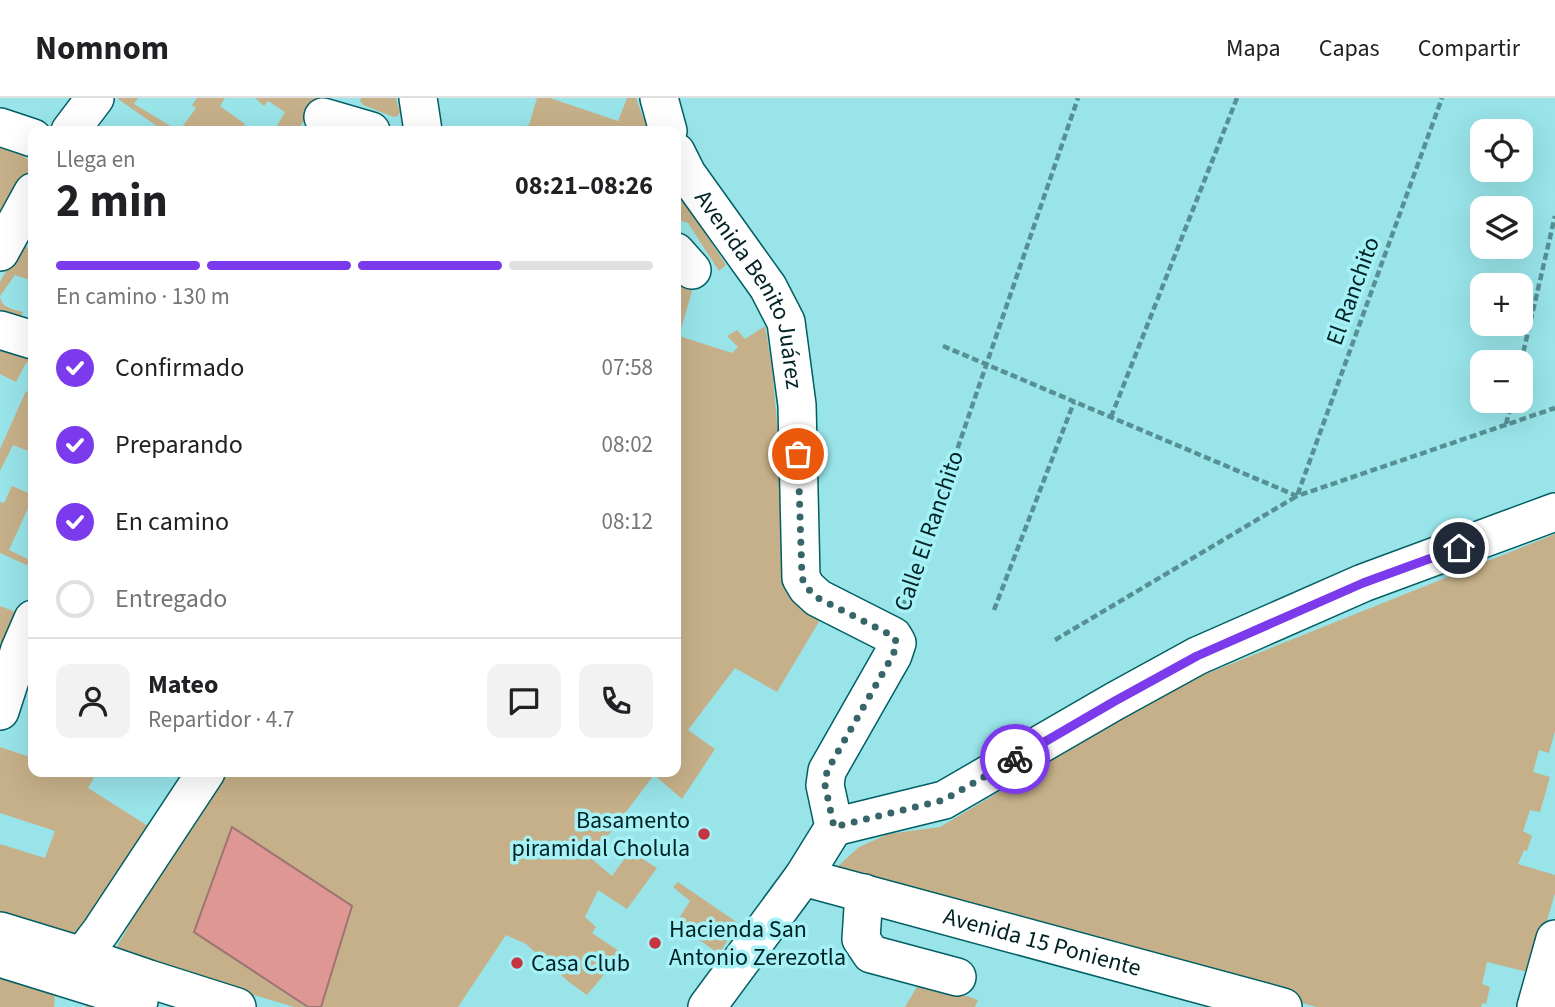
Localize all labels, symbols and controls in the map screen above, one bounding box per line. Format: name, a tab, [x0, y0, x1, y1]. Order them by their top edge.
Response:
text: Nomnom	[35, 25, 169, 72]
text: Mapa	[1226, 31, 1281, 66]
text: Capas	[1319, 31, 1380, 66]
text: Compartir	[1418, 31, 1520, 66]
map controls	[1470, 119, 1533, 413]
button: locate	[1470, 119, 1533, 182]
text: Llega en	[56, 143, 136, 176]
text: 08:21–08:26	[515, 167, 653, 204]
text: 2 min	[56, 169, 168, 234]
street label: Avenida Benito Juárez	[686, 183, 812, 391]
button: layers	[1470, 196, 1533, 259]
street label: El Ranchito	[1317, 232, 1389, 350]
button: +	[1470, 273, 1533, 336]
text: En camino · 130 m	[56, 280, 230, 313]
icon: check	[56, 349, 94, 387]
text: Confirmado	[115, 349, 244, 386]
button: −	[1470, 350, 1533, 413]
text: 07:58	[602, 351, 653, 384]
pin	[768, 424, 828, 484]
icon: check	[56, 426, 94, 464]
text: Preparando	[115, 426, 243, 463]
text: 08:02	[602, 428, 653, 461]
icon: bag	[779, 435, 817, 473]
street label: Calle El Ranchito	[885, 446, 973, 616]
icon: check	[56, 503, 94, 541]
text: En camino	[115, 503, 229, 540]
text: 08:12	[602, 505, 653, 538]
pin	[1429, 518, 1489, 578]
icon: home	[1440, 529, 1478, 567]
text: Entregado	[115, 580, 227, 617]
button: person	[56, 664, 130, 738]
button: chat	[487, 664, 561, 738]
button: phone	[579, 664, 653, 738]
text: Mateo	[148, 666, 218, 703]
text: Repartidor · 4.7	[148, 703, 294, 736]
courier	[980, 724, 1050, 794]
icon: bike	[996, 740, 1034, 778]
place label: Basamento piramidal Cholula	[512, 803, 690, 866]
marker: Basamento piramidal Cholula	[696, 826, 712, 842]
street label: Avenida 15 Poniente	[939, 898, 1145, 985]
place label: Hacienda San Antonio Zerezotla	[669, 912, 846, 975]
marker: Hacienda San Antonio Zerezotla	[647, 935, 663, 951]
place label: Casa Club	[531, 946, 630, 981]
marker: Casa Club	[509, 955, 525, 971]

